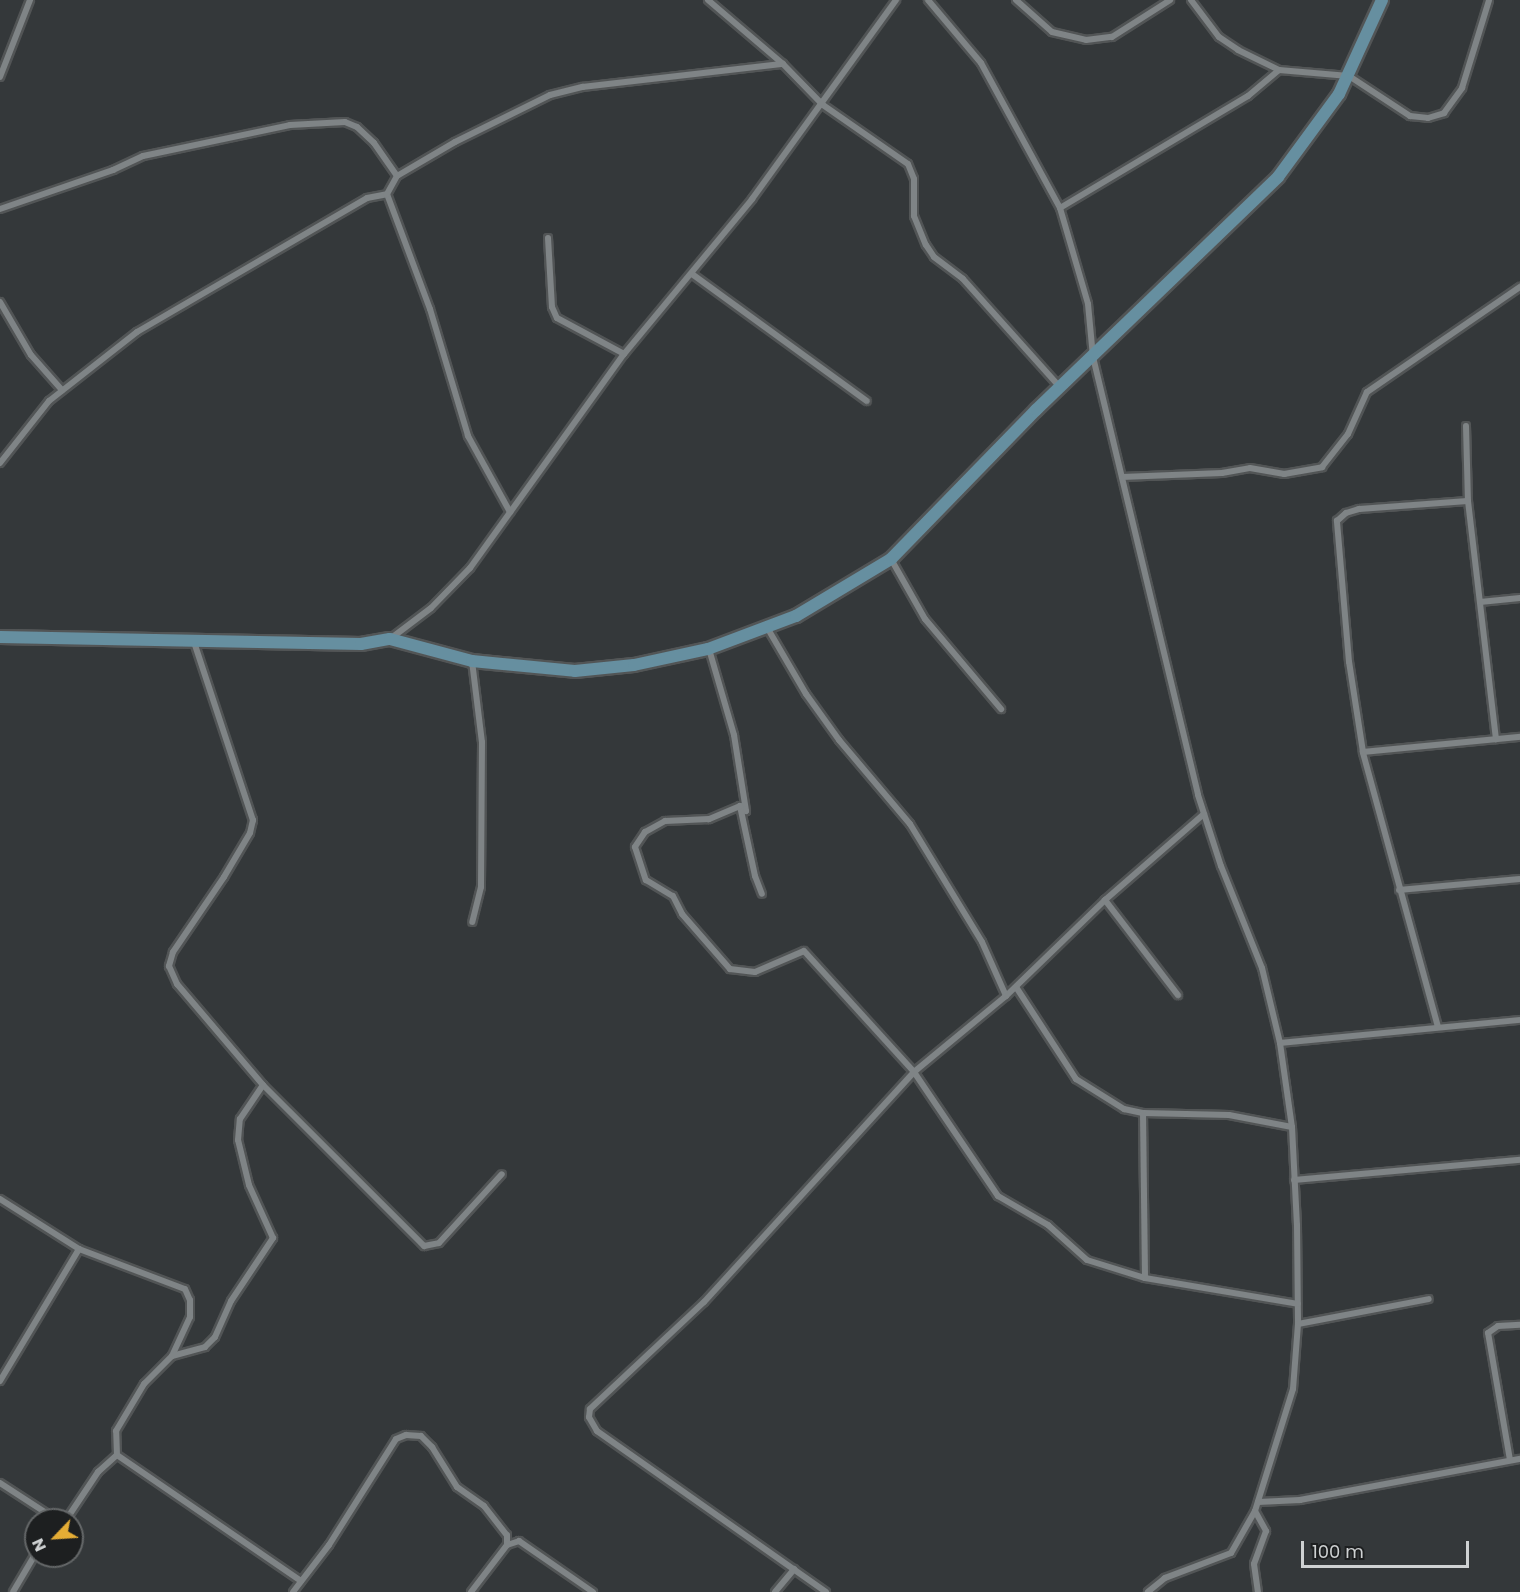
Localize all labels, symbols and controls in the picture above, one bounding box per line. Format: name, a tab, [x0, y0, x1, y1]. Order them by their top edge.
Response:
north arrow	[24, 1508, 84, 1568]
scale bar	[1304, 1529, 1472, 1567]
text: N	[26, 1535, 52, 1555]
text: 100 m	[1312, 1539, 1364, 1564]

